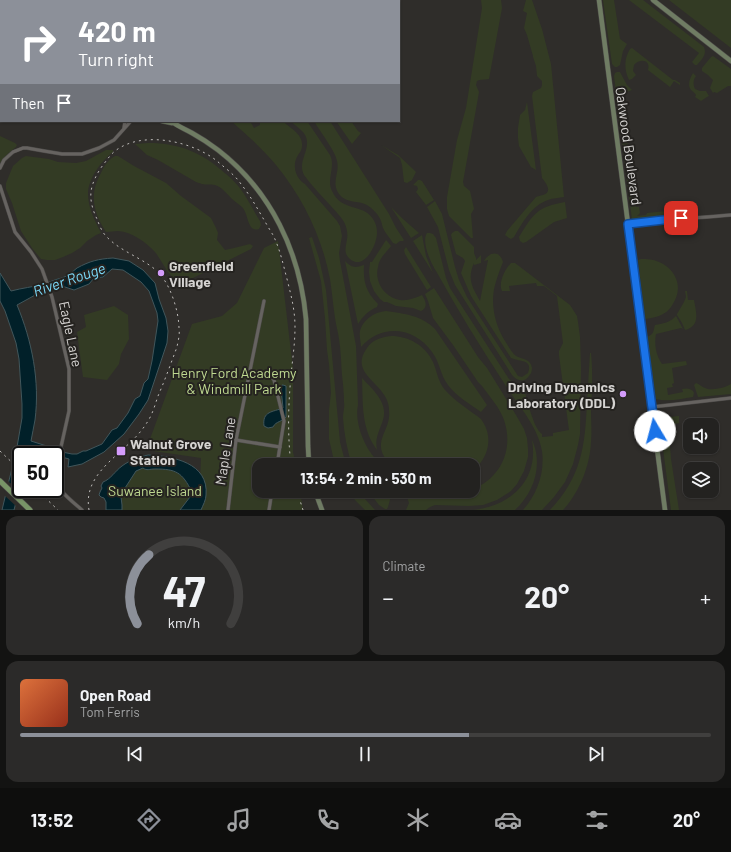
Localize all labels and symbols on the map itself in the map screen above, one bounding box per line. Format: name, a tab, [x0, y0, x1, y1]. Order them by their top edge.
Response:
street label: Oakwood Boulevard	[612, 86, 646, 206]
pin	[664, 201, 698, 235]
place label: Greenfield Village	[169, 257, 234, 290]
water label: River Rouge	[30, 258, 108, 300]
marker: Greenfield Village	[156, 268, 166, 278]
street label: Eagle Lane	[56, 300, 86, 368]
park label: Henry Ford Academy & Windmill Park	[171, 364, 297, 397]
place label: Driving Dynamics Laboratory (DDL)	[508, 378, 615, 411]
marker: Driving Dynamics Laboratory (DDL)	[618, 389, 628, 399]
position arrow	[634, 410, 676, 452]
street label: Maple Lane	[211, 416, 239, 486]
place label: Walnut Grove Station	[130, 435, 212, 468]
marker: Walnut Grove Station	[115, 445, 127, 457]
speed limit sign: 50	[12, 446, 64, 498]
park label: Suwanee Island	[108, 482, 202, 499]

